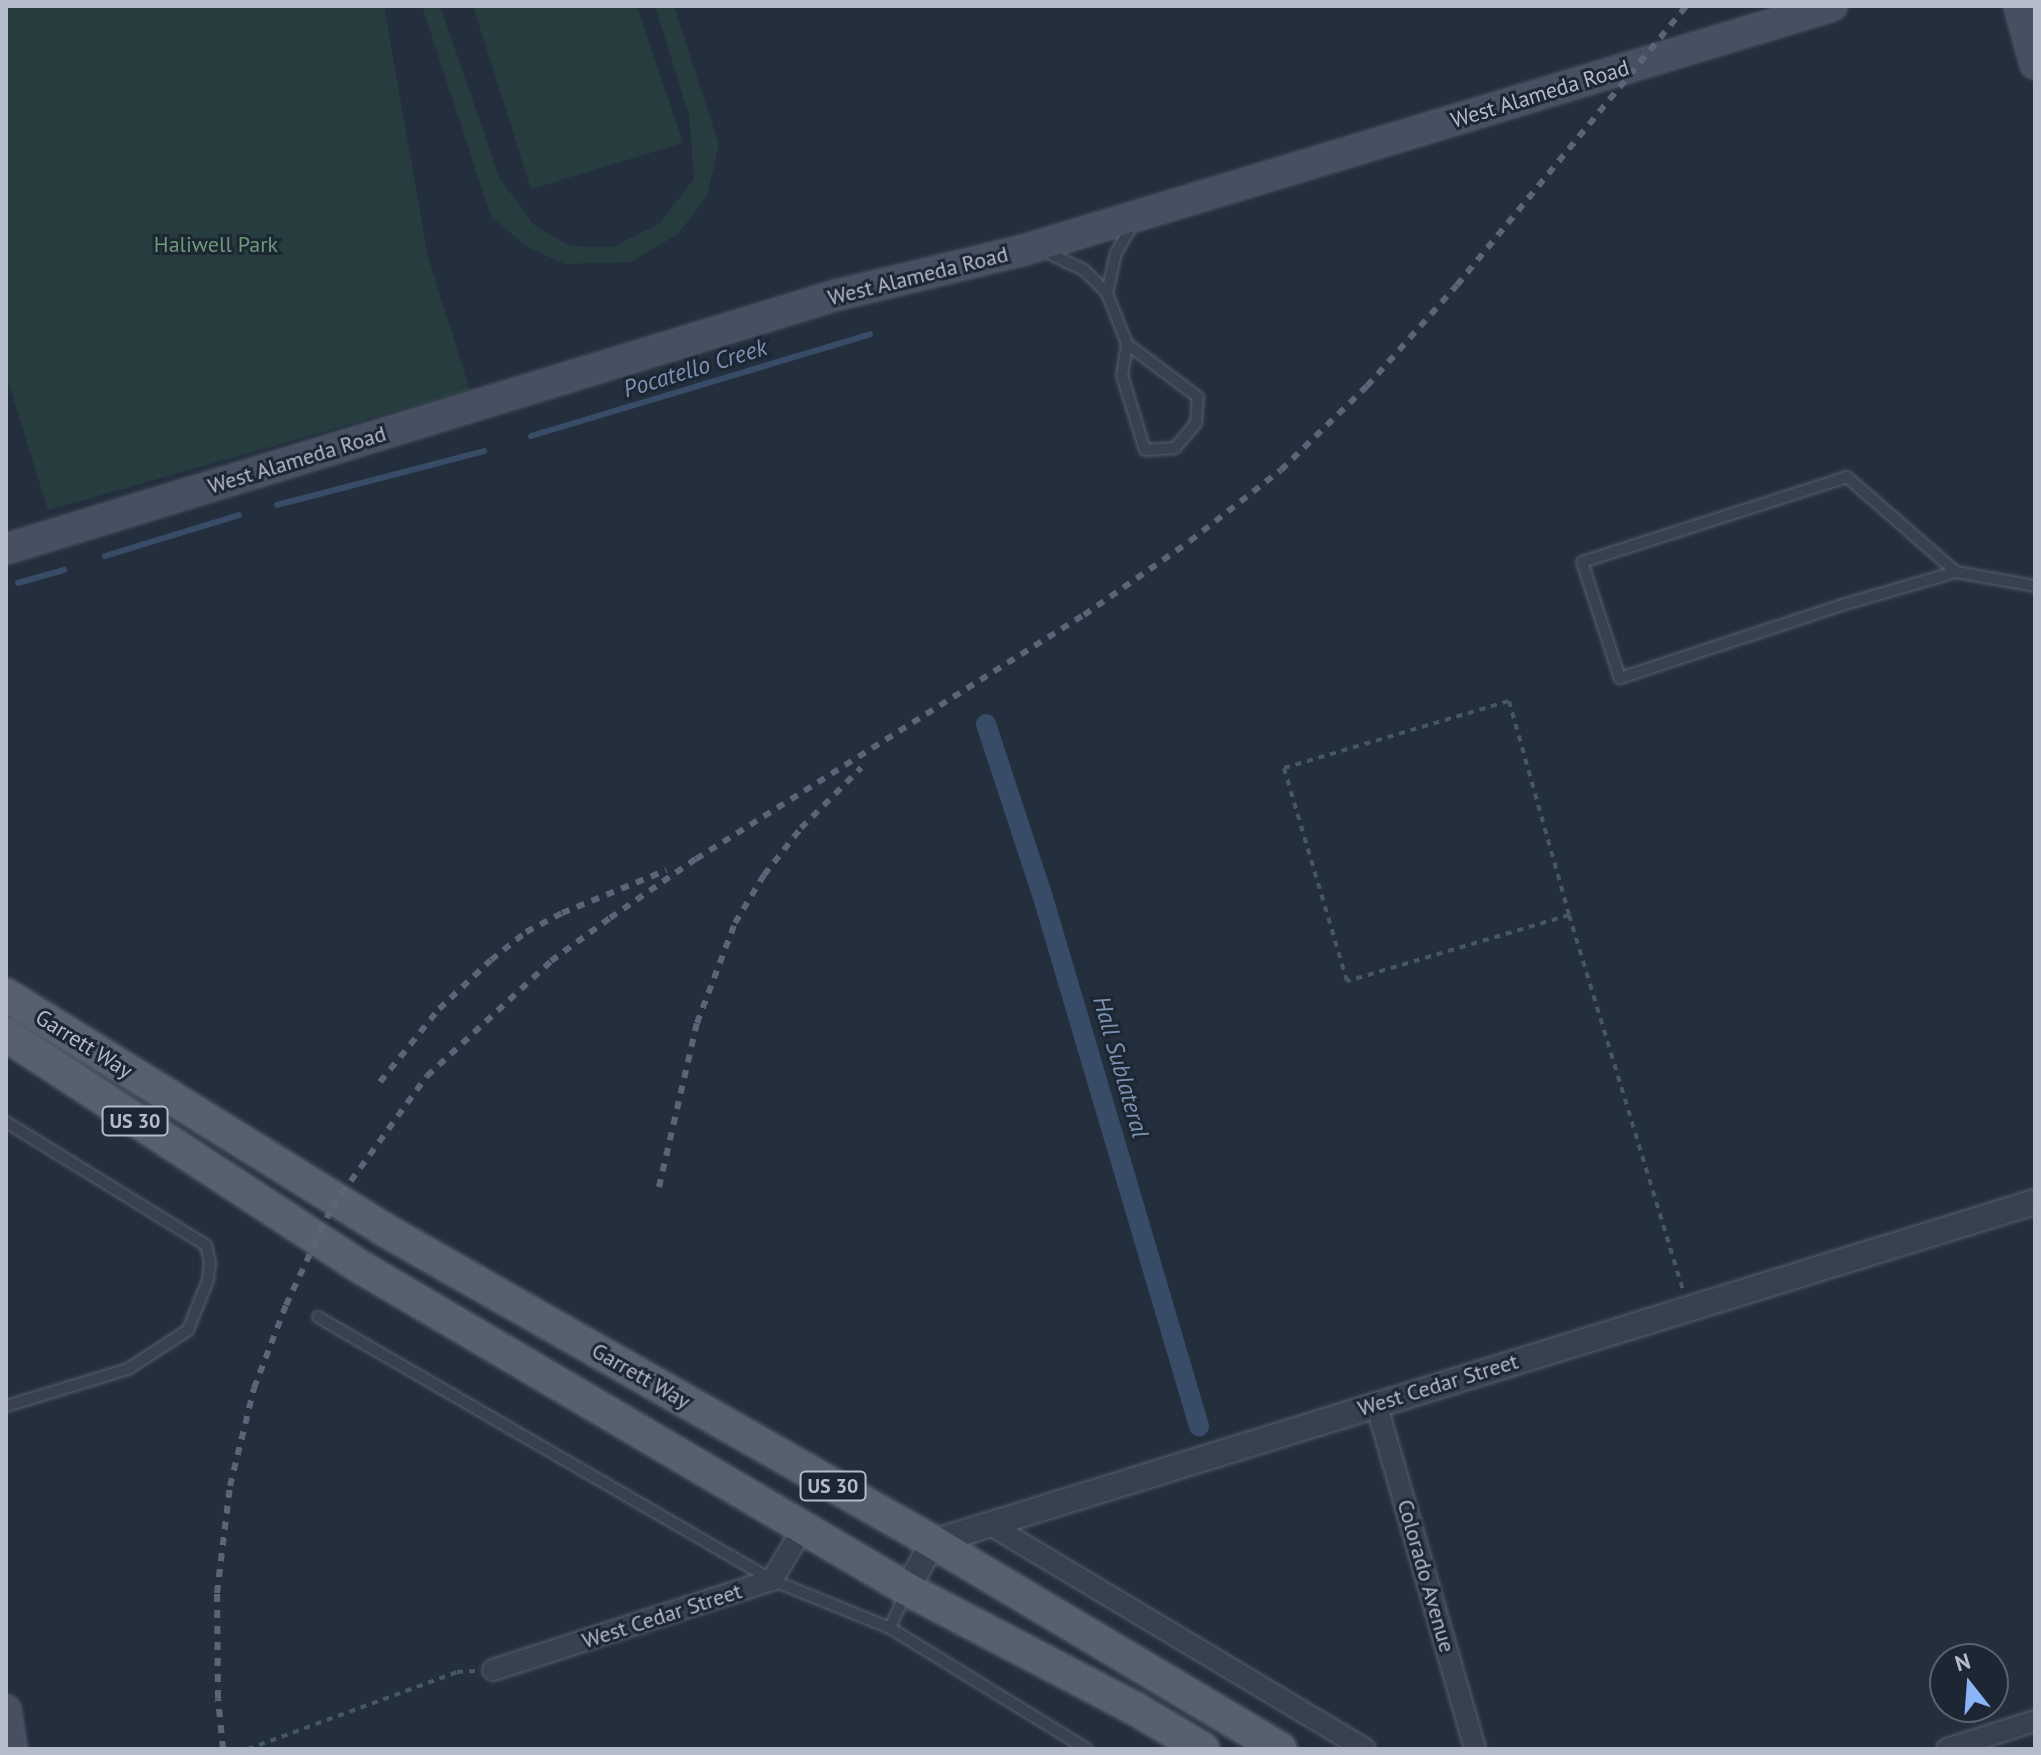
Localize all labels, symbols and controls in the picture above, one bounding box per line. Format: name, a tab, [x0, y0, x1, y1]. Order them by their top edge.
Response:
street label: West Alameda Road	[1447, 54, 1633, 134]
park label: Haliwell Park	[154, 232, 278, 258]
street label: West Alameda Road	[825, 241, 1011, 311]
water label: Pocatello Creek	[620, 332, 770, 404]
street label: West Alameda Road	[204, 420, 390, 500]
water label: Hall Sublateral	[1087, 993, 1155, 1141]
street label: Garrett Way	[30, 1004, 138, 1084]
road number: US 30	[101, 1105, 169, 1137]
street label: Garrett Way	[587, 1337, 695, 1415]
street label: West Cedar Street	[1355, 1348, 1521, 1422]
road number: US 30	[799, 1470, 867, 1502]
street label: Colorado Avenue	[1391, 1496, 1461, 1656]
street label: West Cedar Street	[579, 1578, 745, 1654]
north arrow	[1929, 1643, 2009, 1723]
text: N	[1952, 1646, 1974, 1677]

